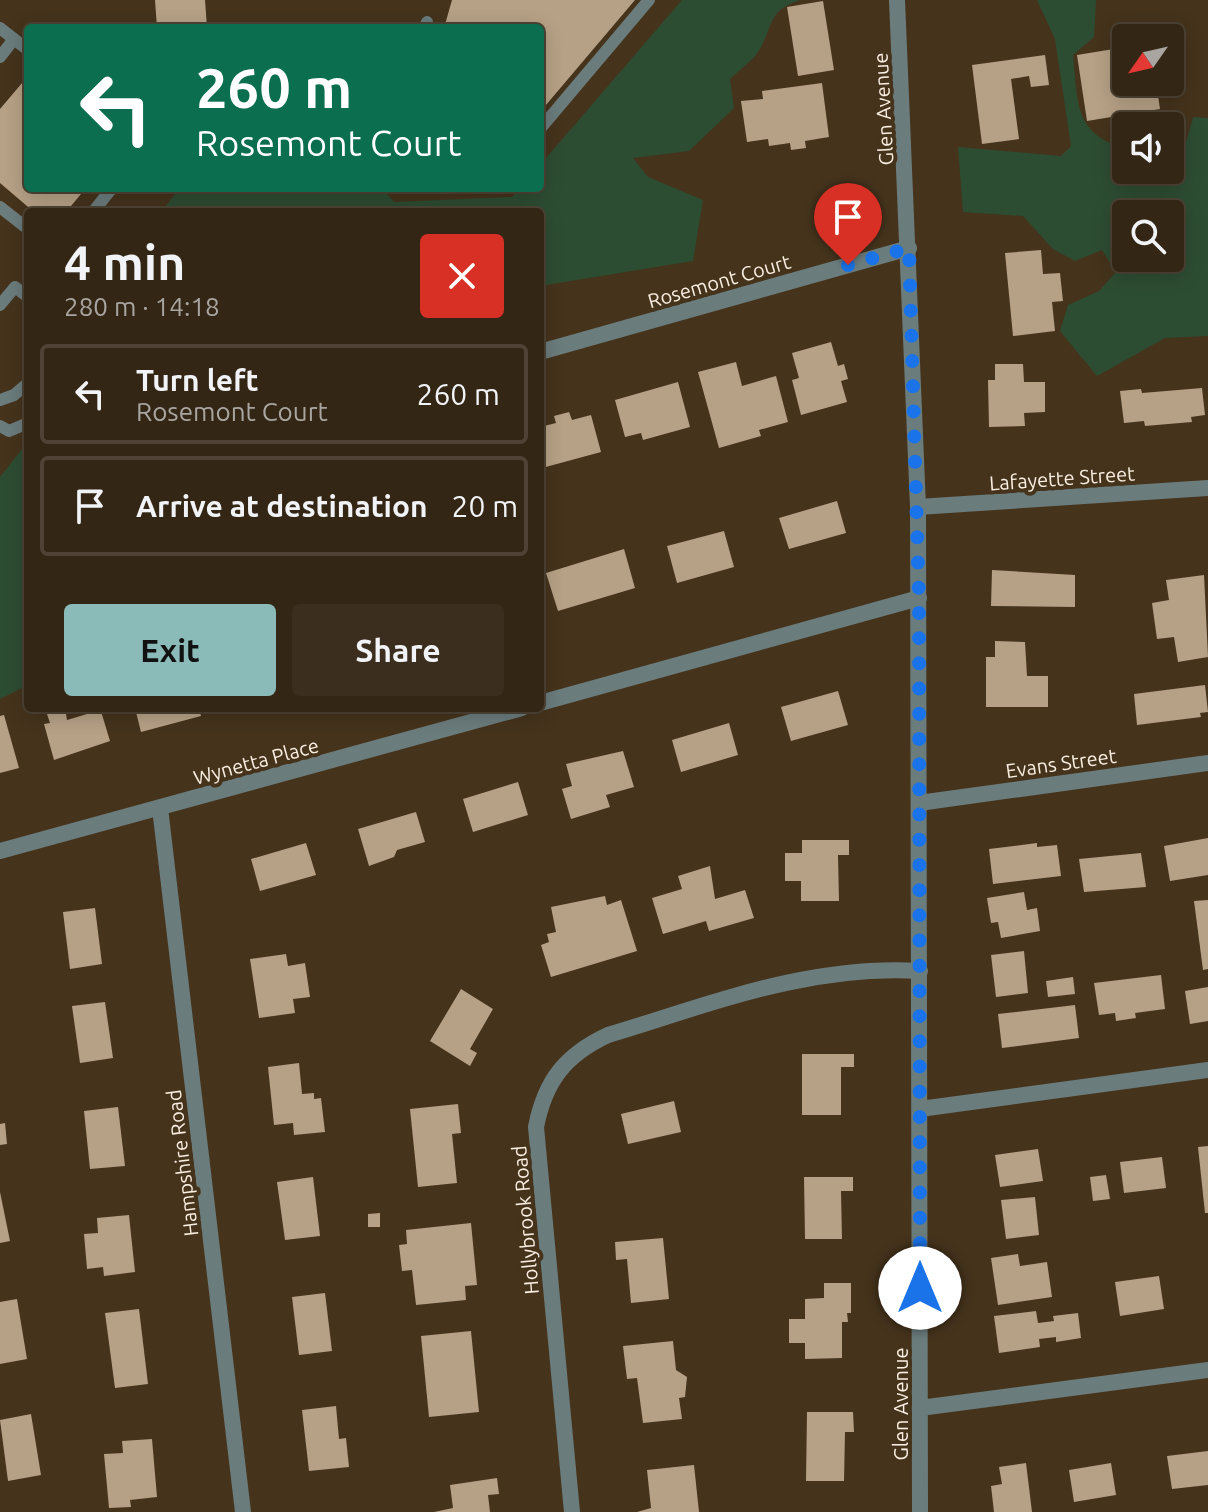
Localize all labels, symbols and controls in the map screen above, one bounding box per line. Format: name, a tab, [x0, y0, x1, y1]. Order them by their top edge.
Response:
north arrow	[1112, 24, 1184, 96]
map controls	[1112, 24, 1184, 272]
street label: Glen Avenue	[869, 52, 897, 166]
icon: left	[64, 56, 168, 160]
text: 260 m	[196, 56, 352, 119]
button: sound	[1112, 112, 1184, 184]
text: Rosemont Court	[196, 122, 461, 163]
pin	[814, 183, 882, 265]
icon: arrive	[826, 195, 870, 239]
button: search	[1112, 200, 1184, 272]
button: close	[420, 234, 504, 318]
text: 4 min	[64, 235, 185, 289]
street label: Rosemont Court	[645, 250, 793, 312]
text: 280 m · 14:18	[64, 292, 220, 321]
text: Turn left	[136, 363, 258, 397]
icon: left	[68, 372, 112, 416]
text: 260 m	[416, 377, 500, 411]
text: Rosemont Court	[136, 397, 328, 426]
street label: Lafayette Street	[988, 461, 1136, 495]
icon: arrive	[68, 484, 112, 528]
text: Arrive at destination	[136, 489, 428, 523]
text: 20 m	[452, 489, 518, 523]
button: Exit	[64, 604, 276, 696]
button: Share	[292, 604, 504, 696]
street label: Wynetta Place	[191, 733, 321, 789]
street label: Evans Street	[1004, 744, 1118, 782]
street label: Hampshire Road	[162, 1088, 202, 1238]
street label: Hollybrook Road	[507, 1145, 543, 1295]
position arrow	[878, 1246, 962, 1330]
street label: Glen Avenue	[889, 1348, 912, 1460]

